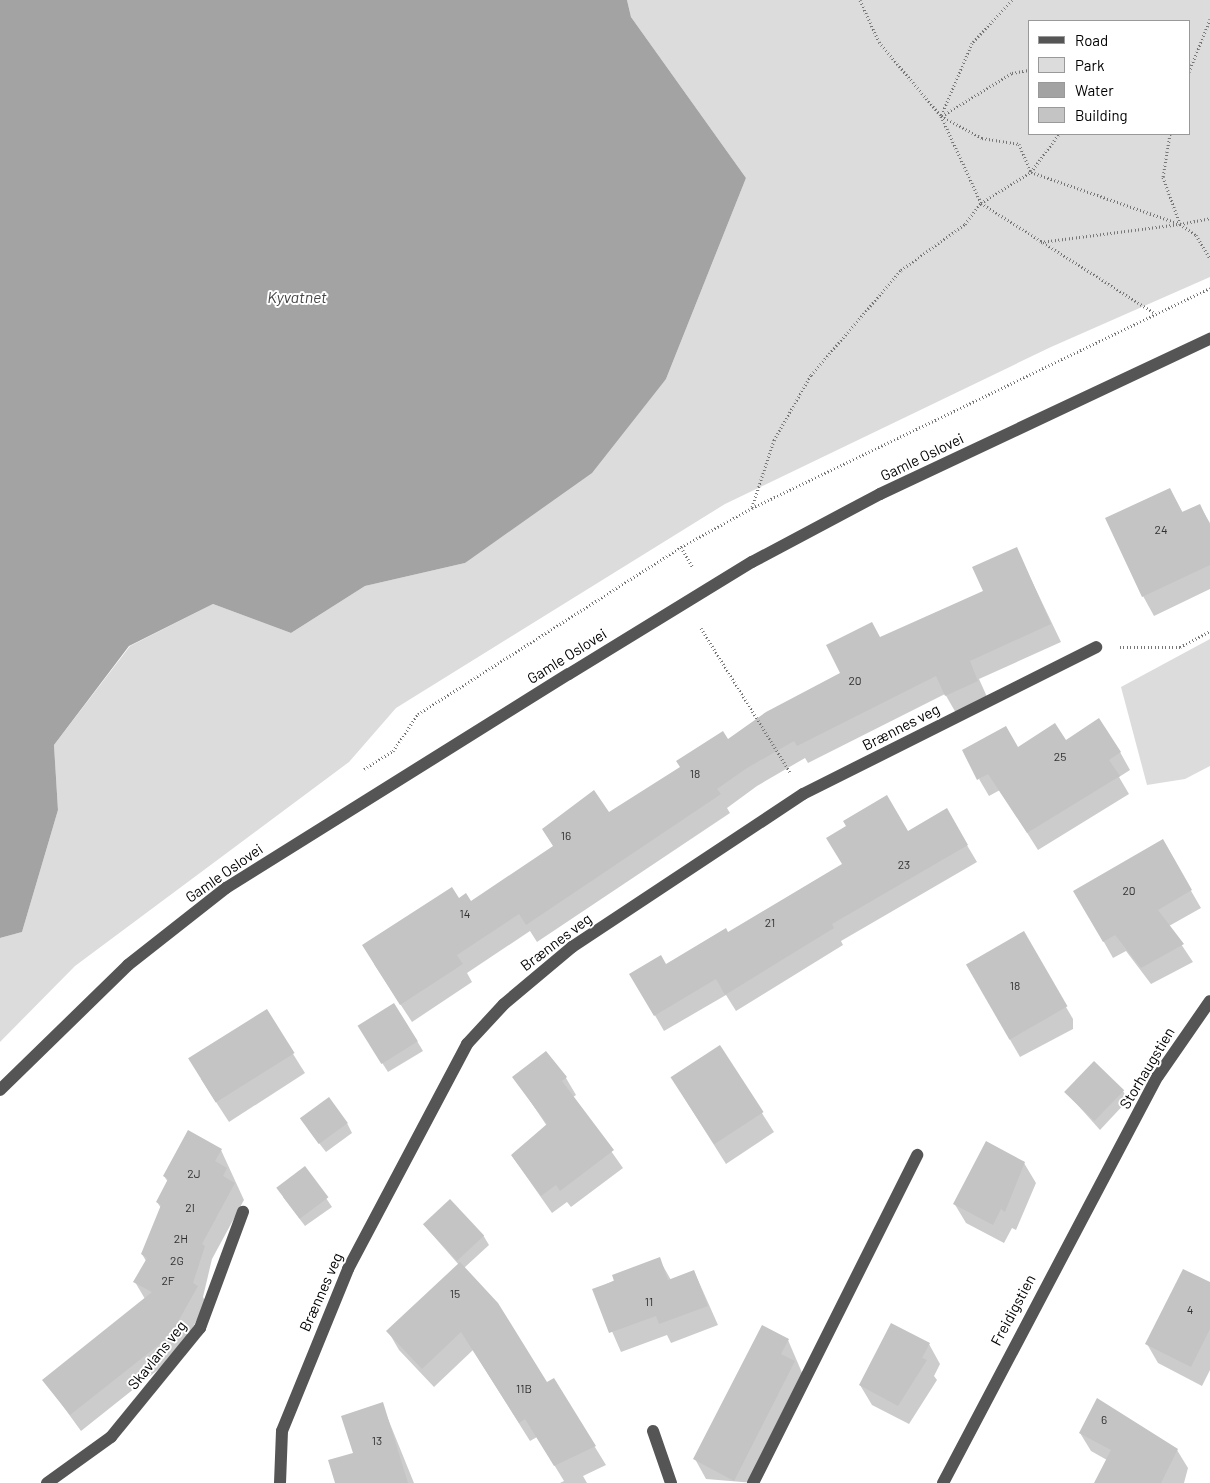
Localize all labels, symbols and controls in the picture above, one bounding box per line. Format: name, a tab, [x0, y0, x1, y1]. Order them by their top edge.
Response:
legend	[1028, 20, 1190, 135]
text: Road	[1075, 31, 1108, 49]
text: Park	[1075, 56, 1104, 74]
text: Water	[1075, 81, 1114, 99]
text: Building	[1075, 106, 1128, 124]
water label: Kyvatnet	[267, 287, 327, 307]
street label: Gamle Oslovei	[878, 429, 966, 485]
house number: 24	[1154, 523, 1168, 537]
street label: Gamle Oslovei	[524, 624, 610, 688]
house number: 20	[848, 674, 862, 688]
street label: Brænnes veg	[859, 700, 943, 754]
house number: 25	[1054, 750, 1066, 764]
house number: 18	[690, 767, 700, 781]
house number: 16	[561, 829, 571, 843]
street label: Gamle Oslovei	[182, 840, 266, 906]
house number: 23	[898, 858, 910, 872]
house number: 20	[1122, 884, 1136, 898]
house number: 14	[460, 907, 470, 921]
street label: Brænnes veg	[517, 909, 595, 975]
house number: 21	[765, 916, 775, 930]
house number: 18	[1010, 979, 1020, 993]
street label: Storhaugstien	[1116, 1024, 1178, 1112]
house number: 2J	[187, 1167, 201, 1181]
house number: 2I	[185, 1201, 195, 1215]
house number: 2H	[174, 1232, 188, 1246]
street label: Brænnes veg	[296, 1250, 346, 1334]
house number: 2G	[170, 1254, 184, 1268]
street label: Freidigstien	[987, 1271, 1039, 1349]
house number: 2F	[161, 1274, 175, 1288]
house number: 15	[450, 1287, 460, 1301]
house number: 11	[645, 1295, 653, 1309]
house number: 4	[1187, 1303, 1193, 1317]
street label: Skavlans veg	[124, 1317, 190, 1393]
house number: 11B	[516, 1382, 532, 1396]
house number: 6	[1101, 1413, 1107, 1427]
house number: 13	[372, 1434, 382, 1448]

